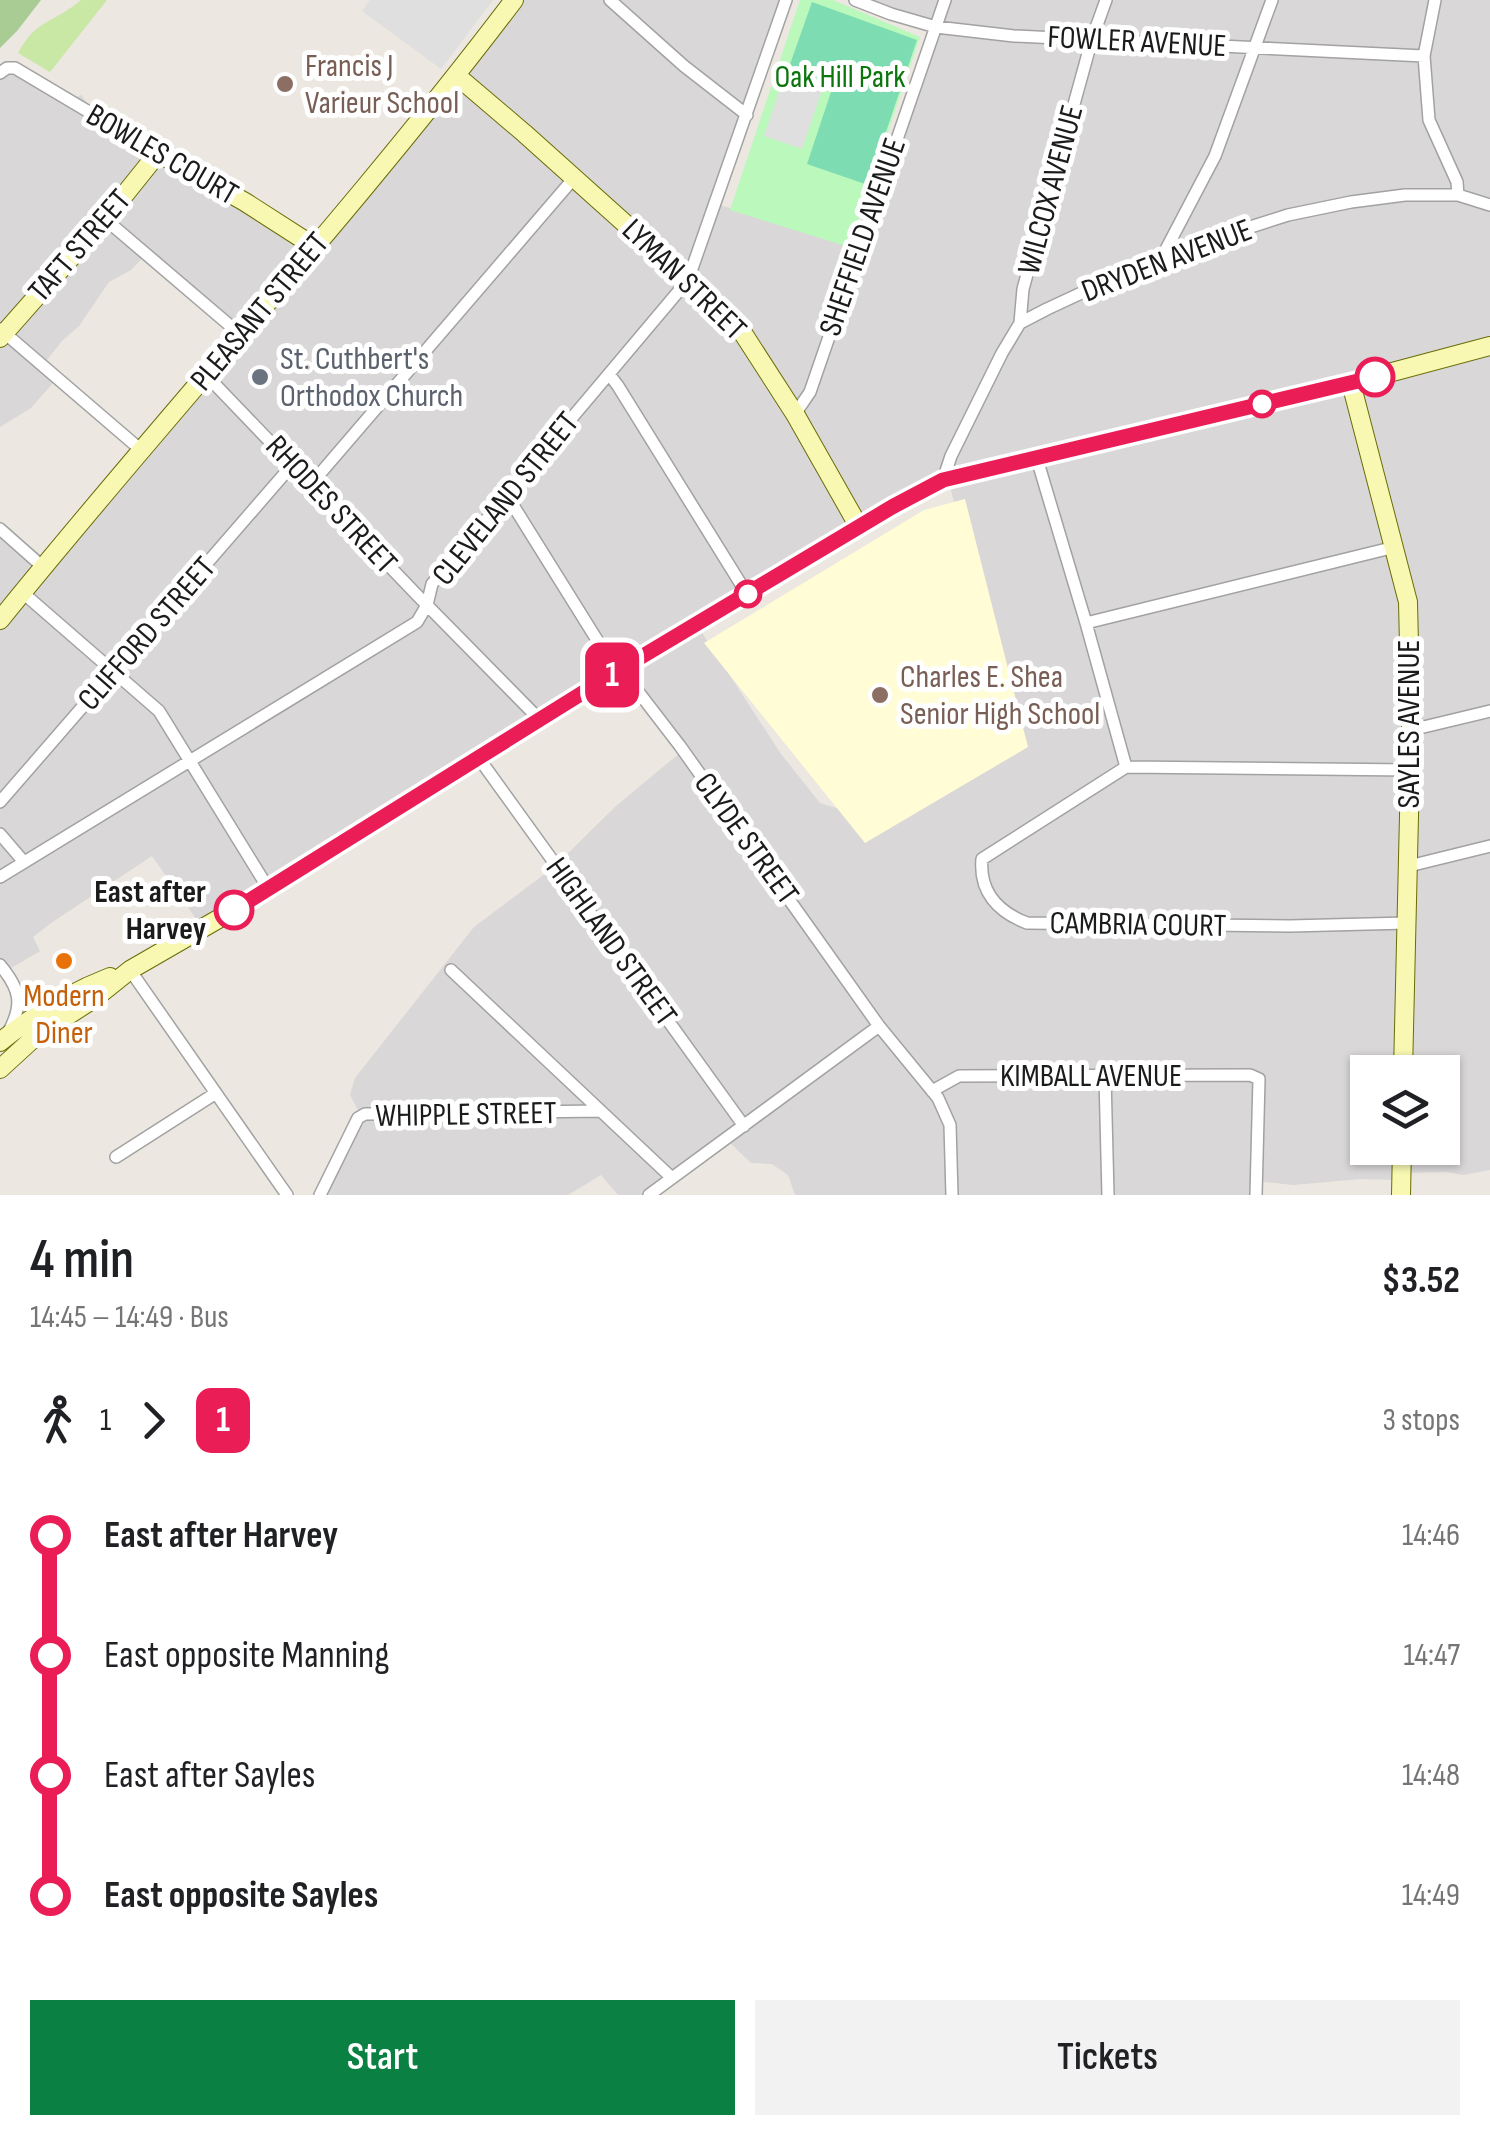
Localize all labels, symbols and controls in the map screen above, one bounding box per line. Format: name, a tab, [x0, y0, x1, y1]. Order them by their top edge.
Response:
street label: FOWLER AVENUE	[1047, 18, 1227, 66]
place label: Francis J Varieur School	[305, 47, 459, 123]
park label: Oak Hill Park	[774, 58, 906, 97]
marker: Francis J Varieur School	[274, 73, 296, 95]
street label: BOWLES COURT	[79, 96, 245, 214]
street label: WILCOX AVENUE	[1010, 101, 1092, 279]
street label: SHEFFIELD AVENUE	[811, 133, 915, 341]
street label: TAFT STREET	[20, 182, 140, 310]
street label: LYMAN STREET	[614, 211, 754, 349]
street label: DRYDEN AVENUE	[1076, 211, 1258, 311]
street label: PLEASANT STREET	[183, 225, 337, 399]
place label: St. Cuthbert's Orthodox Church	[280, 340, 463, 416]
unlabelled marker	[1356, 358, 1394, 396]
marker: St. Cuthbert's Orthodox Church	[249, 366, 271, 388]
unlabelled marker	[1249, 391, 1275, 417]
street label: CLEVELAND STREET	[424, 404, 588, 594]
street label: RHODES STREET	[257, 428, 405, 582]
street label: CLIFFORD STREET	[70, 549, 224, 719]
unlabelled marker	[735, 581, 761, 607]
street label: SAYLES AVENUE	[1390, 640, 1429, 808]
line badge: 1	[580, 642, 644, 708]
text: 1	[605, 654, 619, 697]
place label: Charles E. Shea Senior High School	[900, 658, 1100, 734]
marker: Charles E. Shea Senior High School	[869, 684, 891, 706]
street label: CLYDE STREET	[685, 766, 807, 912]
street label: HIGHLAND STREET	[537, 850, 685, 1034]
place label: East after Harvey	[94, 873, 206, 949]
marker: East after Harvey	[215, 891, 253, 929]
street label: CAMBRIA COURT	[1049, 904, 1227, 946]
marker: Modern Diner	[53, 950, 75, 972]
place label: Modern Diner	[23, 977, 105, 1053]
map controls	[1350, 1055, 1460, 1165]
button: layers	[1350, 1055, 1460, 1165]
street label: KIMBALL AVENUE	[1000, 1057, 1182, 1096]
street label: WHIPPLE STREET	[375, 1094, 557, 1136]
text: 4 min	[30, 1227, 134, 1294]
text: $3.52	[1382, 1258, 1460, 1303]
text: 14:45 – 14:49 · Bus	[30, 1298, 229, 1337]
icon: walk	[30, 1393, 85, 1448]
icon: forward	[126, 1393, 181, 1448]
text: 1	[216, 1399, 230, 1442]
text: 1	[100, 1401, 111, 1440]
text: 3 stops	[1382, 1401, 1460, 1440]
text: East after Harvey	[104, 1513, 338, 1558]
text: 14:46	[1402, 1516, 1460, 1555]
text: East opposite Manning	[104, 1633, 390, 1678]
text: 14:47	[1403, 1636, 1460, 1675]
text: East after Sayles	[104, 1753, 315, 1798]
text: 14:48	[1402, 1756, 1460, 1795]
text: East opposite Sayles	[104, 1873, 378, 1918]
text: 14:49	[1402, 1876, 1460, 1915]
button: Start	[30, 2000, 735, 2115]
button: Tickets	[755, 2000, 1460, 2115]

